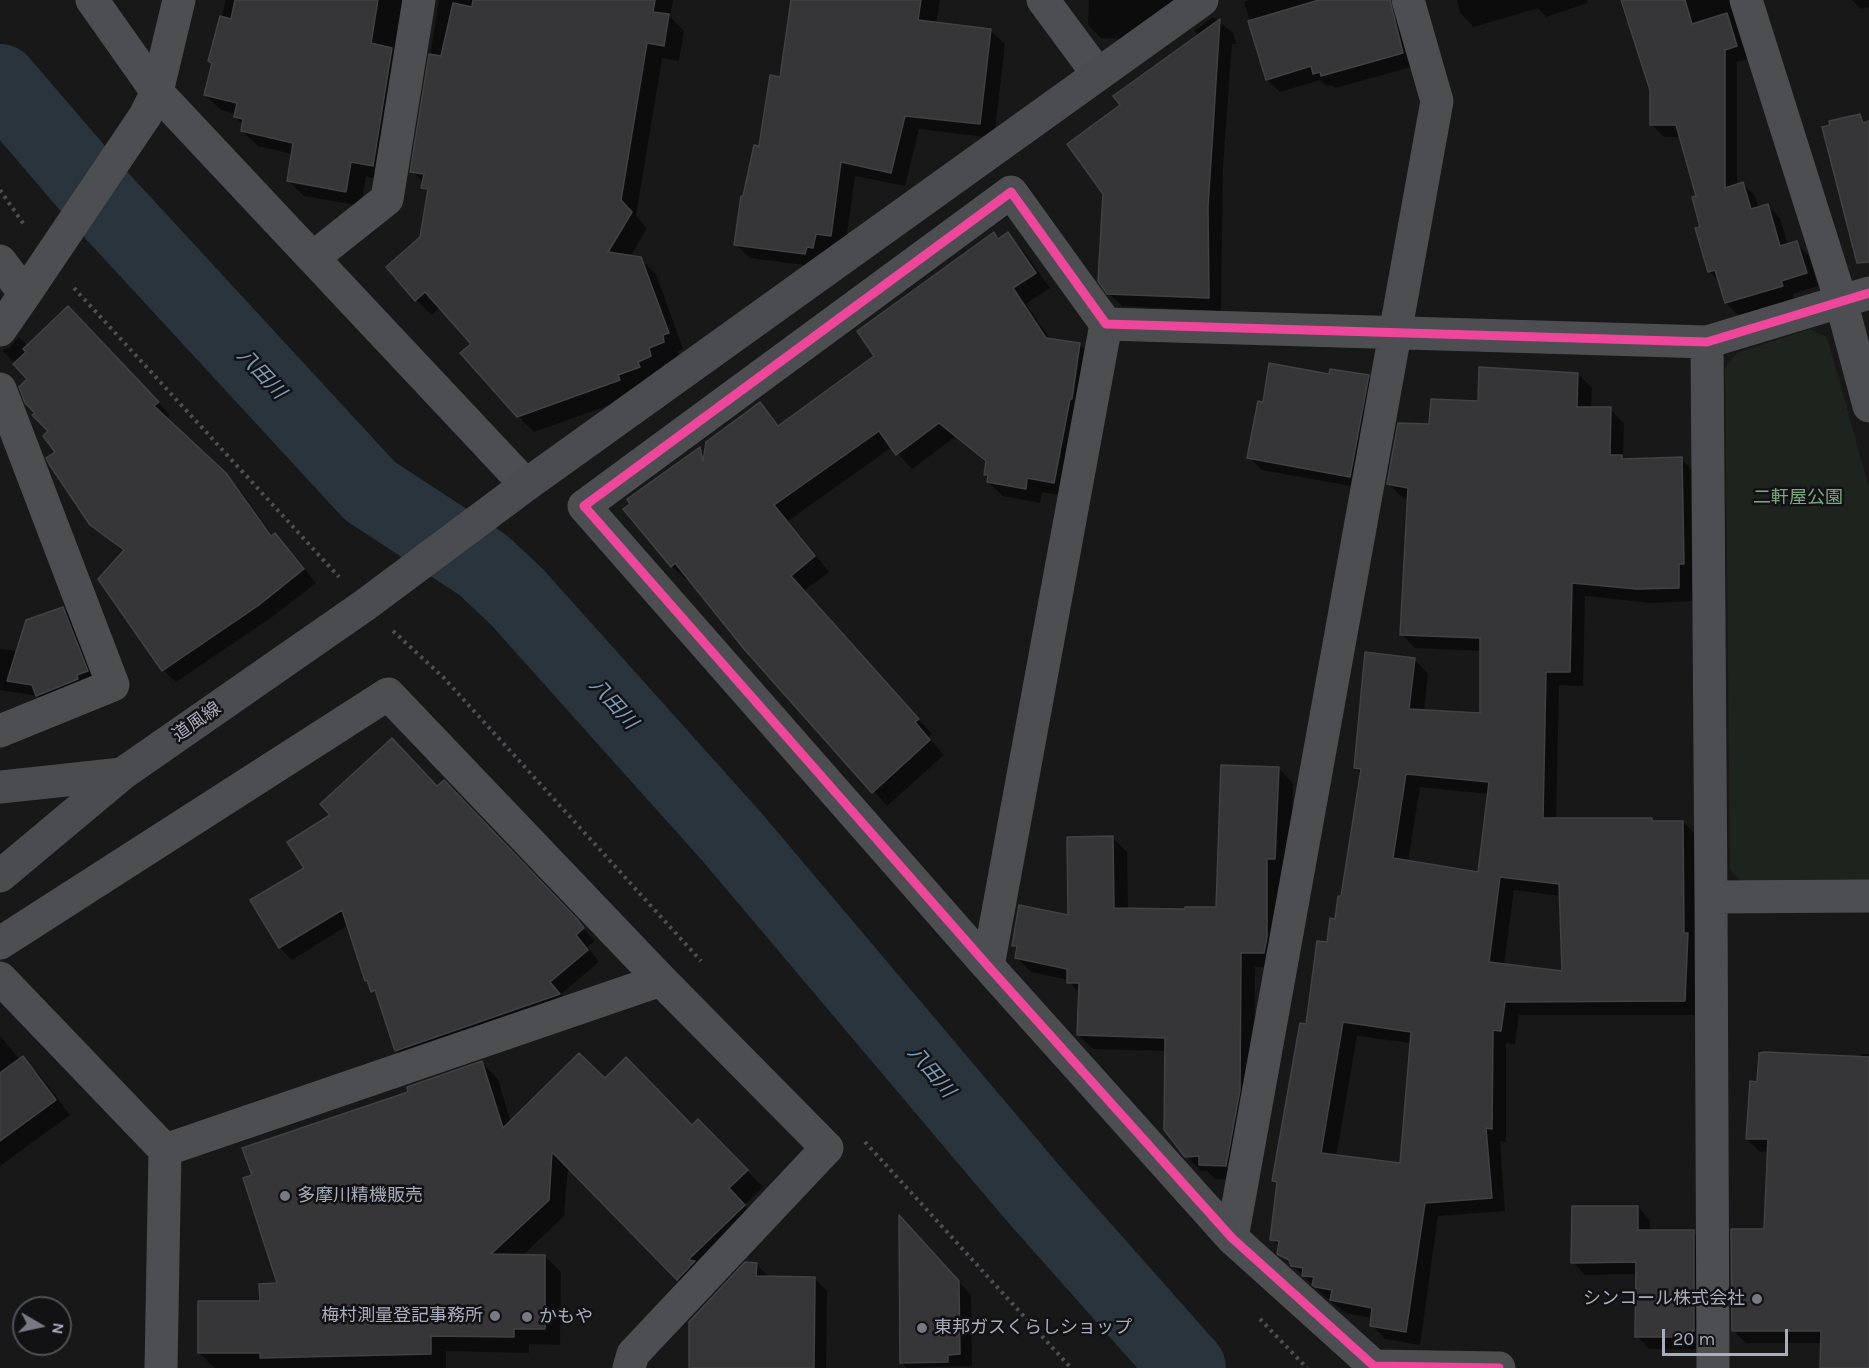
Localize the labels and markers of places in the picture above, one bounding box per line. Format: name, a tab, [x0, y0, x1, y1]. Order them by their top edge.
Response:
place label: 多摩川精機販売	[297, 1185, 423, 1207]
marker: 多摩川精機販売	[278, 1189, 292, 1203]
place label: シンコール株式会社	[1583, 1288, 1745, 1310]
marker: シンコール株式会社	[1750, 1292, 1764, 1306]
place label: 梅村測量登記事務所	[321, 1305, 483, 1327]
place label: かもや	[539, 1306, 593, 1328]
marker: 梅村測量登記事務所	[488, 1309, 502, 1323]
marker: かもや	[520, 1310, 534, 1324]
place label: 東邦ガスくらしショップ	[934, 1317, 1132, 1339]
marker: 東邦ガスくらしショップ	[915, 1321, 929, 1335]

